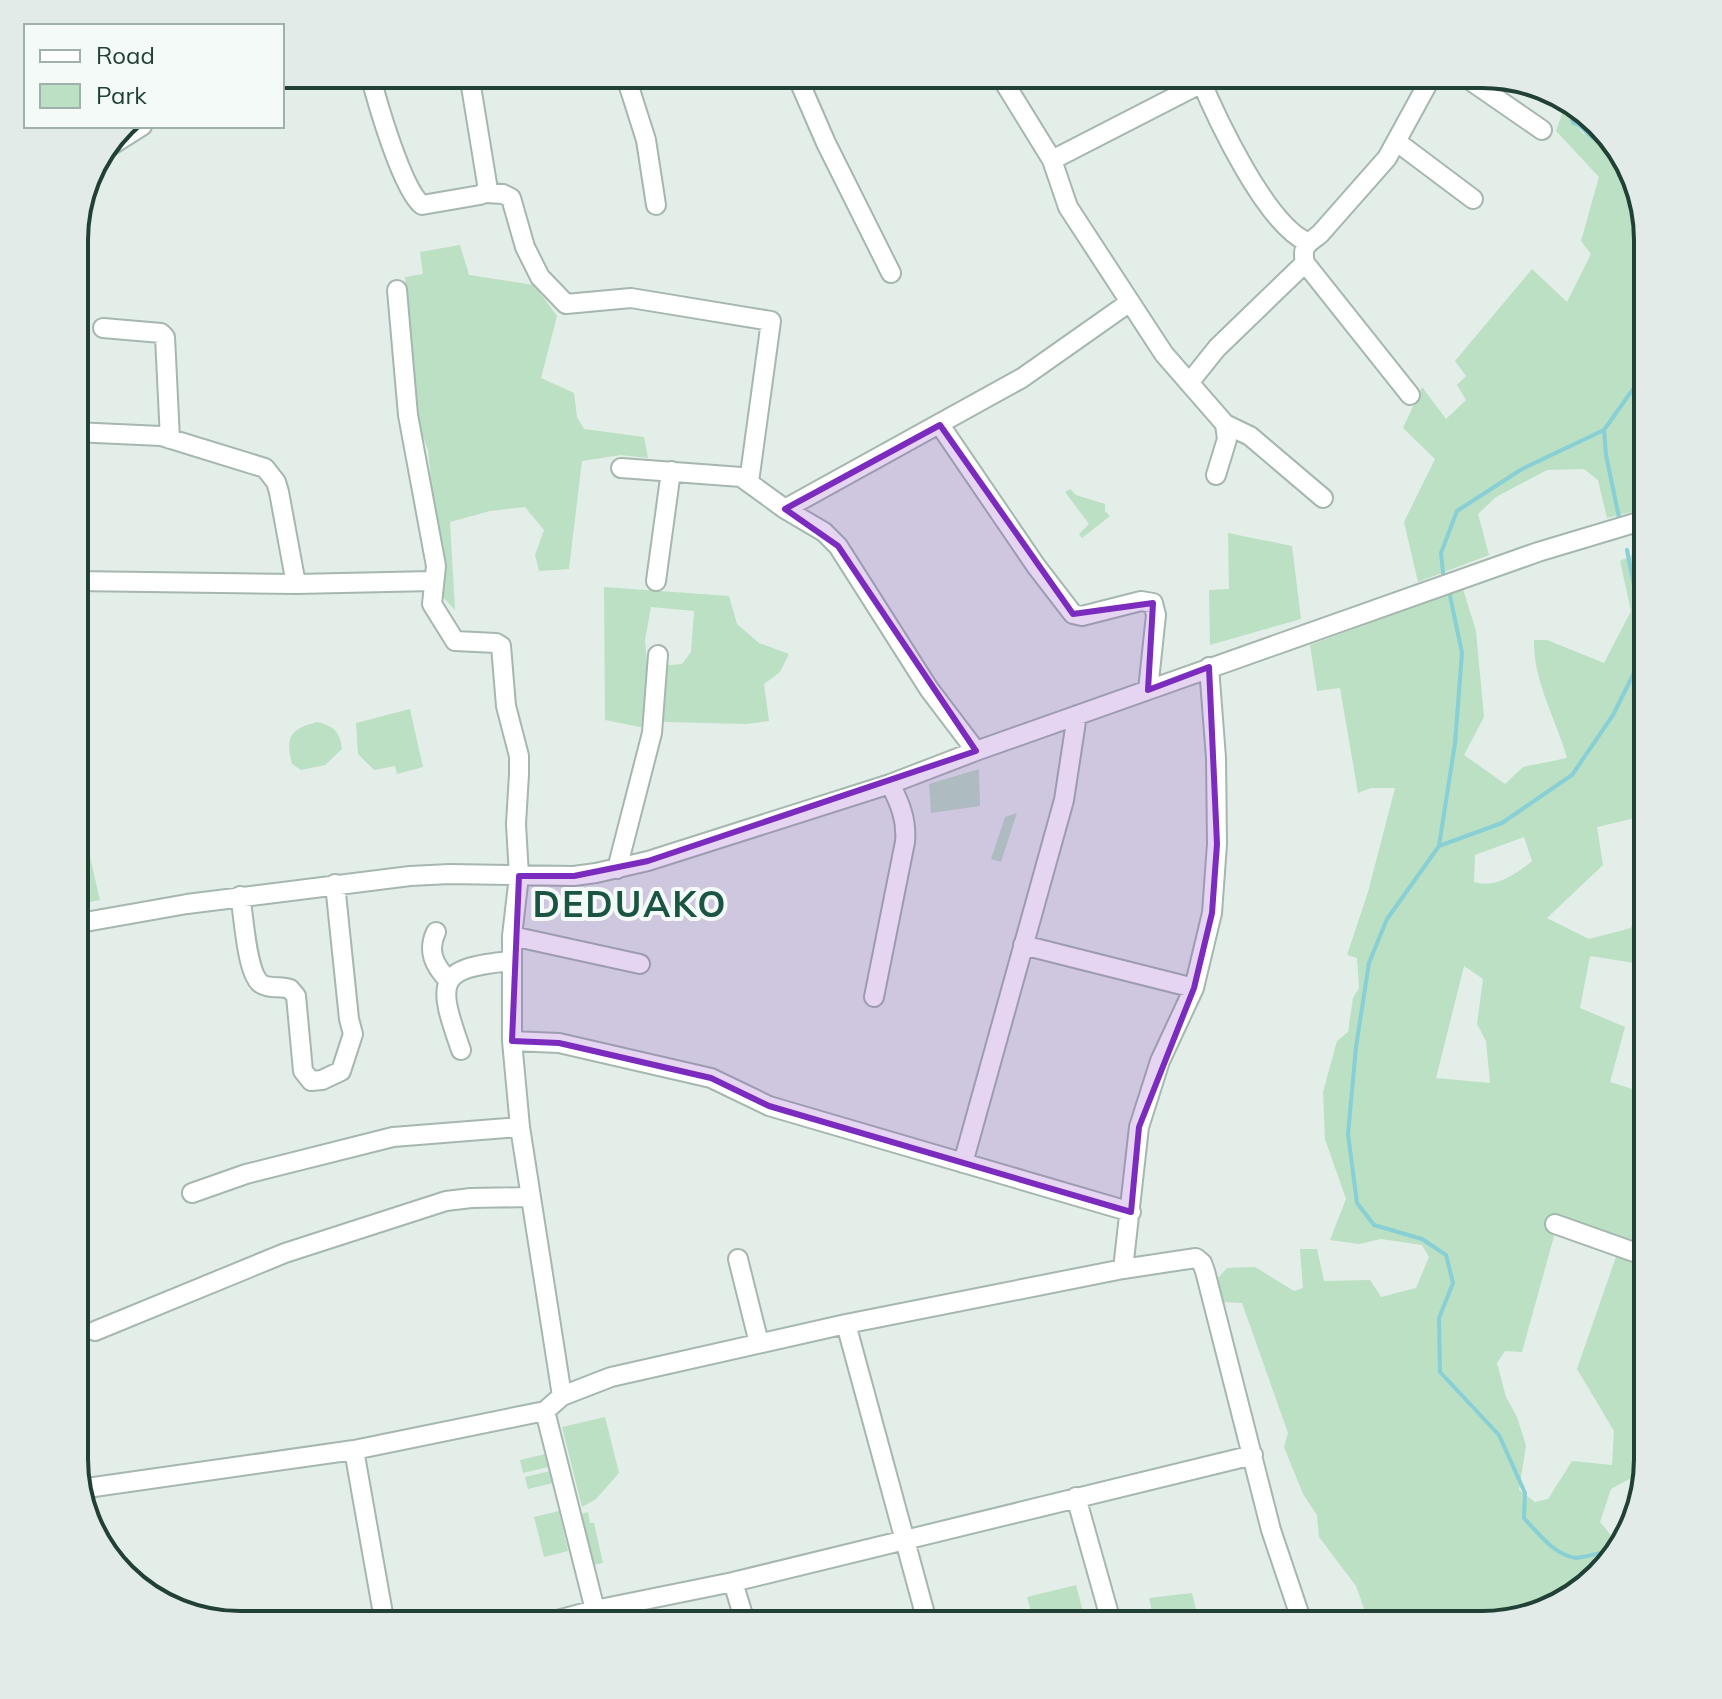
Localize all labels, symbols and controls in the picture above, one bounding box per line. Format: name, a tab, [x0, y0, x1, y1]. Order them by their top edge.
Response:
legend	[24, 24, 284, 128]
text: Road	[96, 40, 155, 70]
text: Park	[96, 80, 147, 110]
district label: DEDUAKO	[532, 881, 728, 926]

